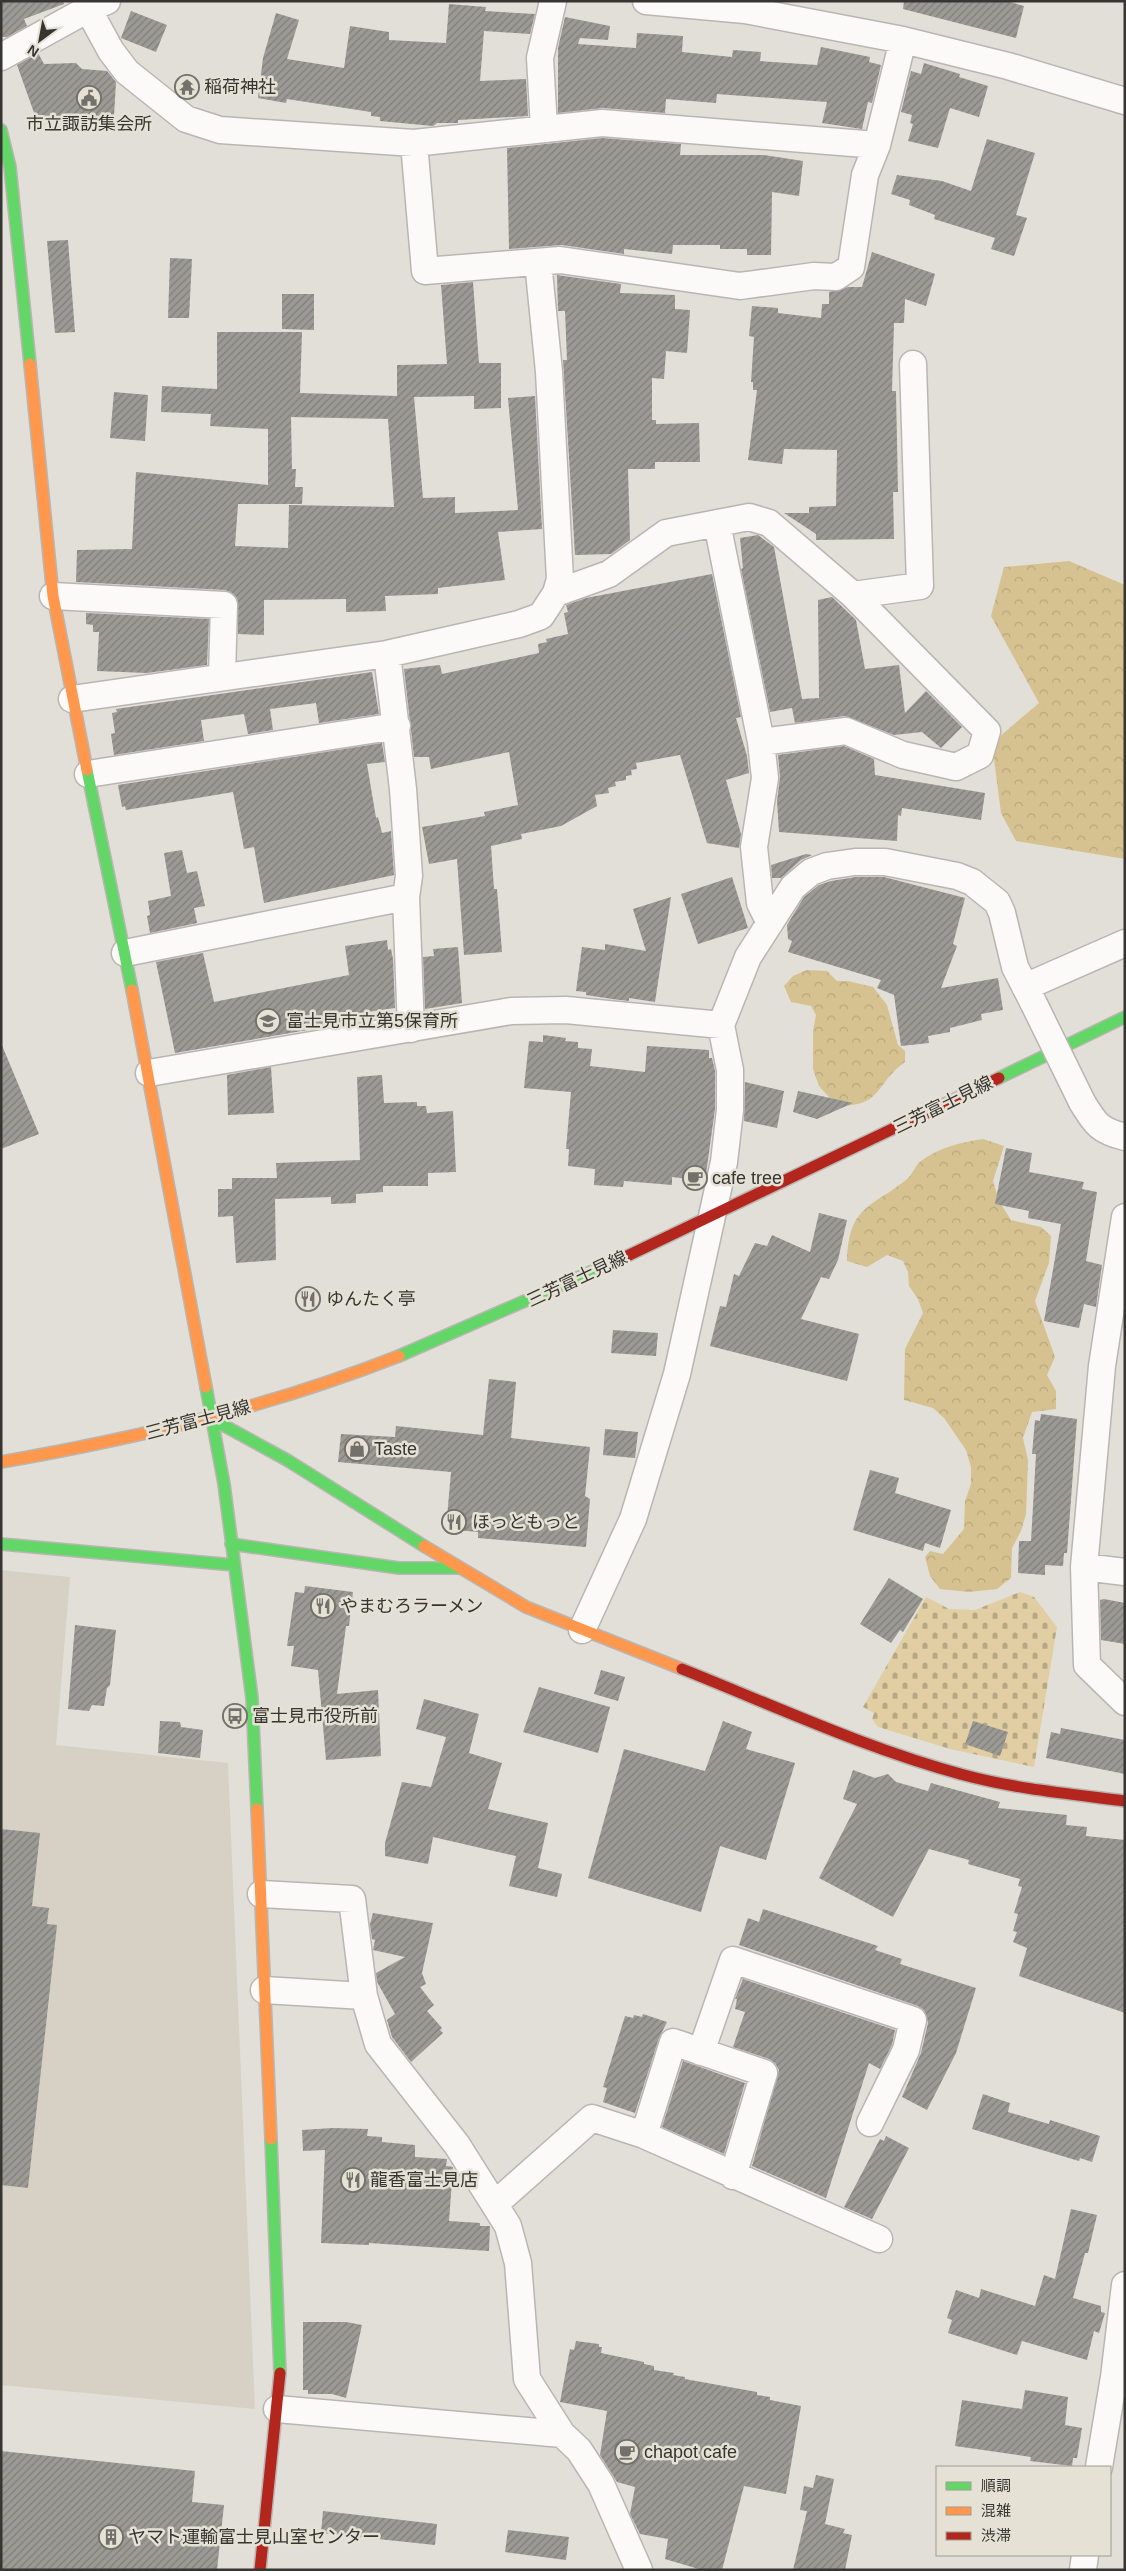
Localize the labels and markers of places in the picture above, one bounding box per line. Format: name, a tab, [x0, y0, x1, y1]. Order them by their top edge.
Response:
temple icon: 稲荷神社	[174, 74, 200, 100]
place label: 稲荷神社	[204, 77, 276, 97]
public building icon: 市立諏訪集会所	[76, 85, 102, 111]
place label: 市立諏訪集会所	[26, 114, 152, 134]
school or university icon: 富士見市立第5保育所	[255, 1008, 281, 1034]
place label: 富士見市立第5保育所	[286, 1011, 458, 1031]
cafe icon: cafe tree	[682, 1165, 708, 1191]
place label: cafe tree	[712, 1168, 782, 1188]
restaurant icon: ゆんたく亭	[295, 1286, 321, 1312]
place label: ゆんたく亭	[326, 1289, 416, 1309]
shop icon: Taste	[344, 1436, 370, 1462]
place label: Taste	[374, 1439, 417, 1459]
restaurant icon: ほっともっと	[441, 1509, 467, 1535]
place label: ほっともっと	[472, 1512, 580, 1532]
restaurant icon: やまむろラーメン	[310, 1593, 336, 1619]
place label: やまむろラーメン	[340, 1596, 483, 1616]
bus stop icon: 富士見市役所前	[222, 1703, 248, 1729]
place label: 富士見市役所前	[252, 1706, 378, 1726]
restaurant icon: 龍香富士見店	[340, 2167, 366, 2193]
place label: 龍香富士見店	[370, 2170, 478, 2190]
cafe icon: chapot cafe	[614, 2439, 640, 2465]
place label: chapot cafe	[644, 2442, 737, 2462]
building icon: ヤマト運輸富士見山室センター	[98, 2524, 124, 2550]
place label: ヤマト運輸富士見山室センター	[128, 2527, 380, 2547]

